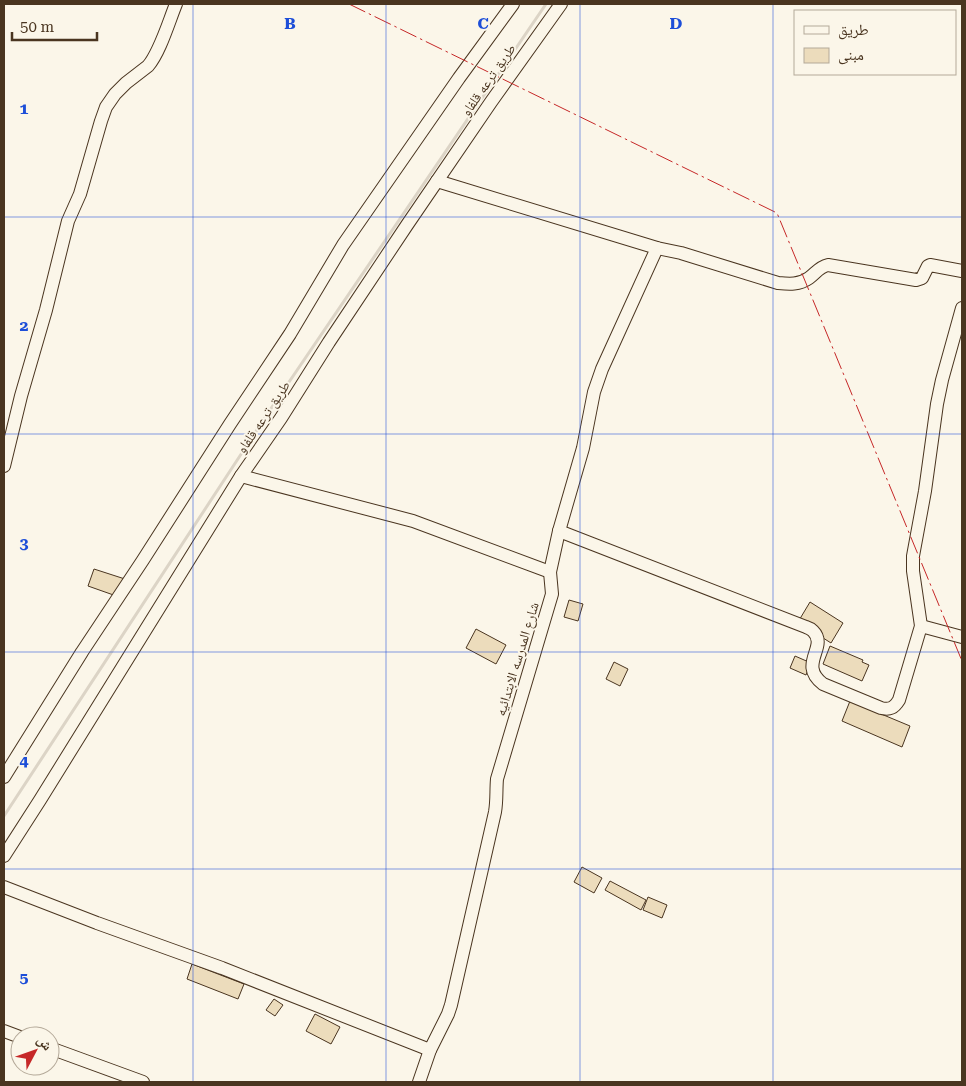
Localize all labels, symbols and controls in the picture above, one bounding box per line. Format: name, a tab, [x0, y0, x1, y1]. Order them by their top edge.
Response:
scale bar	[12, 10, 98, 42]
legend	[794, 10, 956, 75]
text: B	[284, 14, 296, 33]
text: C	[477, 14, 489, 33]
text: D	[670, 14, 683, 33]
text: 50 m	[20, 18, 55, 36]
text: طريق	[838, 21, 869, 40]
street label: طريق ترعه قلفاو	[457, 41, 520, 120]
text: مبنى	[838, 46, 864, 65]
text: 1	[20, 99, 29, 118]
text: 2	[20, 316, 29, 335]
street label: طريق ترعه قلفاو	[233, 378, 295, 458]
text: 3	[20, 534, 29, 553]
street label: شارع المدرسه الابتدائيه	[492, 600, 544, 718]
text: 4	[20, 751, 29, 770]
text: 5	[20, 968, 29, 987]
north arrow	[10, 1026, 60, 1076]
text: ش	[33, 1032, 56, 1054]

